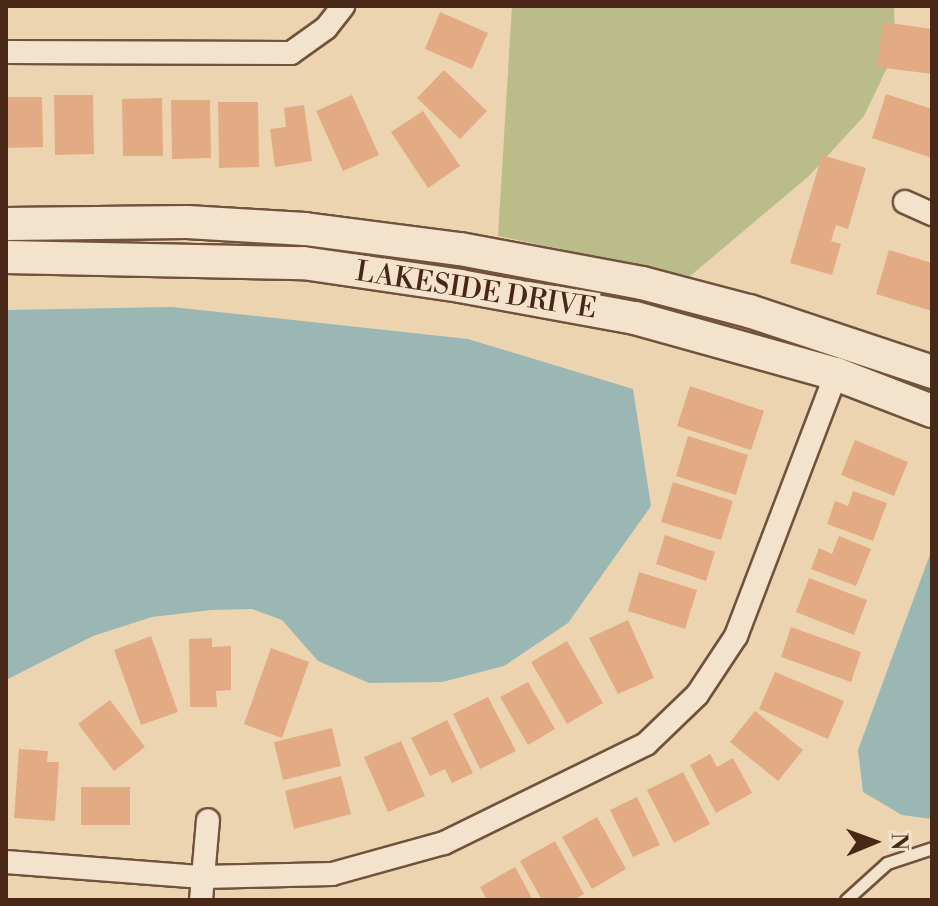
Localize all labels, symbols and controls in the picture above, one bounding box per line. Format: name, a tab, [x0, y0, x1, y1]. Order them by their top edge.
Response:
street label: LAKESIDE DRIVE	[353, 255, 599, 327]
north arrow	[834, 802, 914, 882]
text: N	[885, 833, 912, 851]

